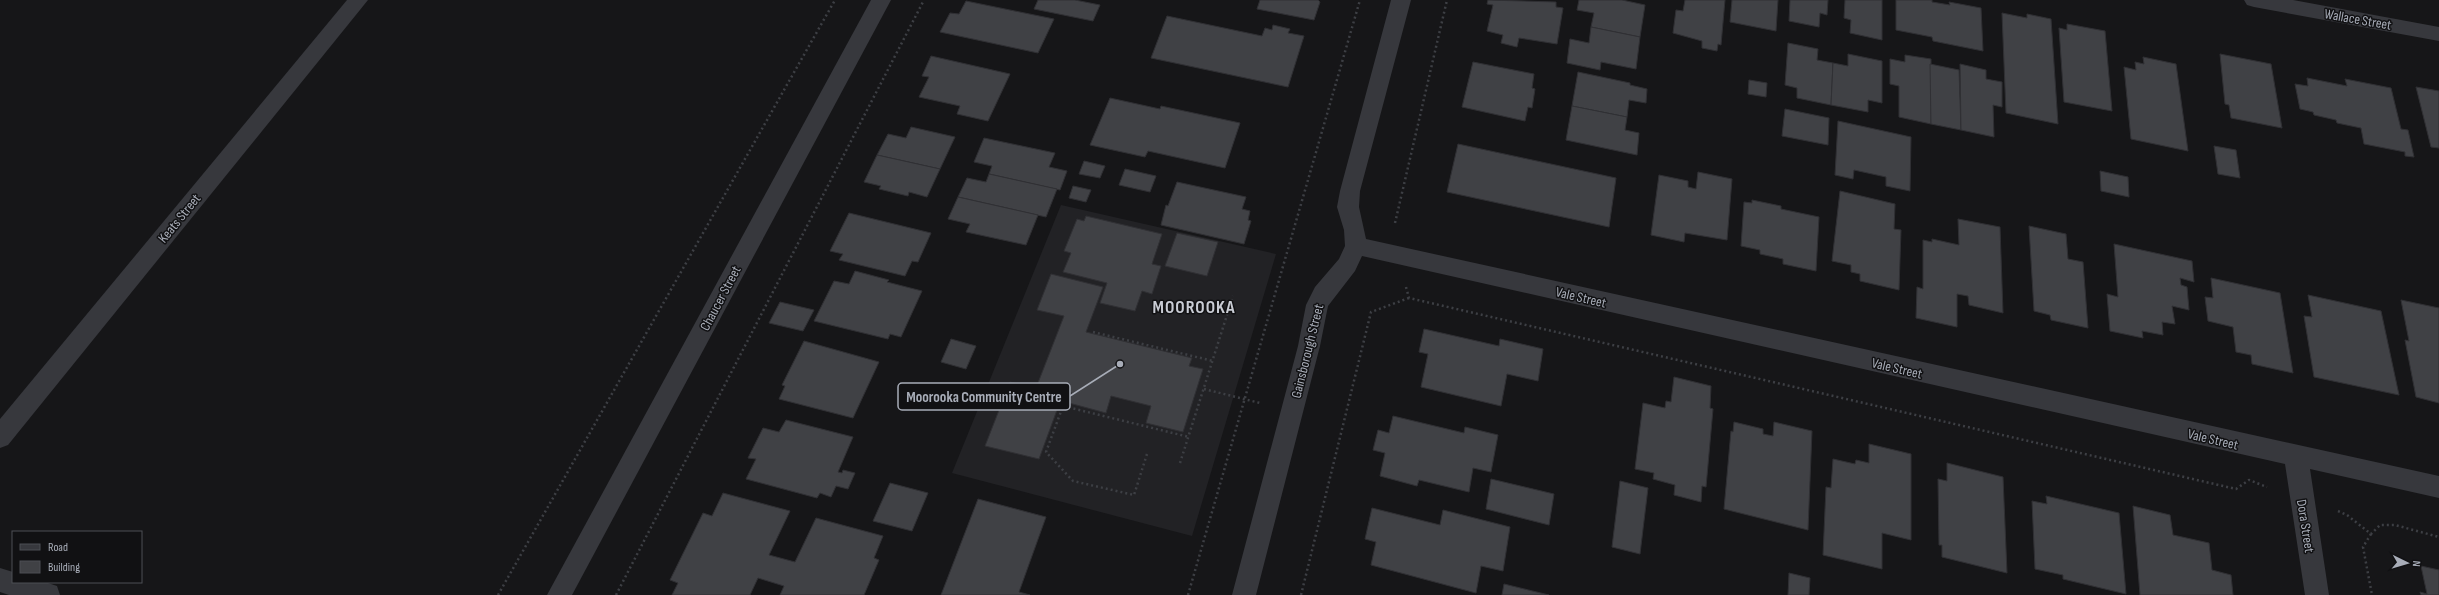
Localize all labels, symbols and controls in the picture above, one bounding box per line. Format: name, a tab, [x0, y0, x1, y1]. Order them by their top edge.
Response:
street label: Wallace Street	[2323, 5, 2393, 34]
street label: Keats Street	[155, 190, 204, 246]
street label: Chaucer Street	[696, 263, 745, 334]
street label: Vale Street	[1554, 283, 1608, 312]
district label: MOOROOKA	[1153, 297, 1235, 318]
street label: Gainsborough Street	[1288, 302, 1327, 400]
street label: Vale Street	[1870, 354, 1924, 383]
callout: Moorooka Community Centre	[898, 383, 1070, 410]
text: Moorooka Community Centre	[906, 388, 1062, 407]
street label: Vale Street	[2186, 425, 2240, 454]
street label: Dora Street	[2293, 498, 2318, 554]
legend	[12, 531, 142, 583]
text: Road	[48, 540, 68, 555]
north arrow	[2387, 543, 2427, 583]
text: Building	[48, 560, 80, 575]
text: N	[2410, 560, 2423, 567]

